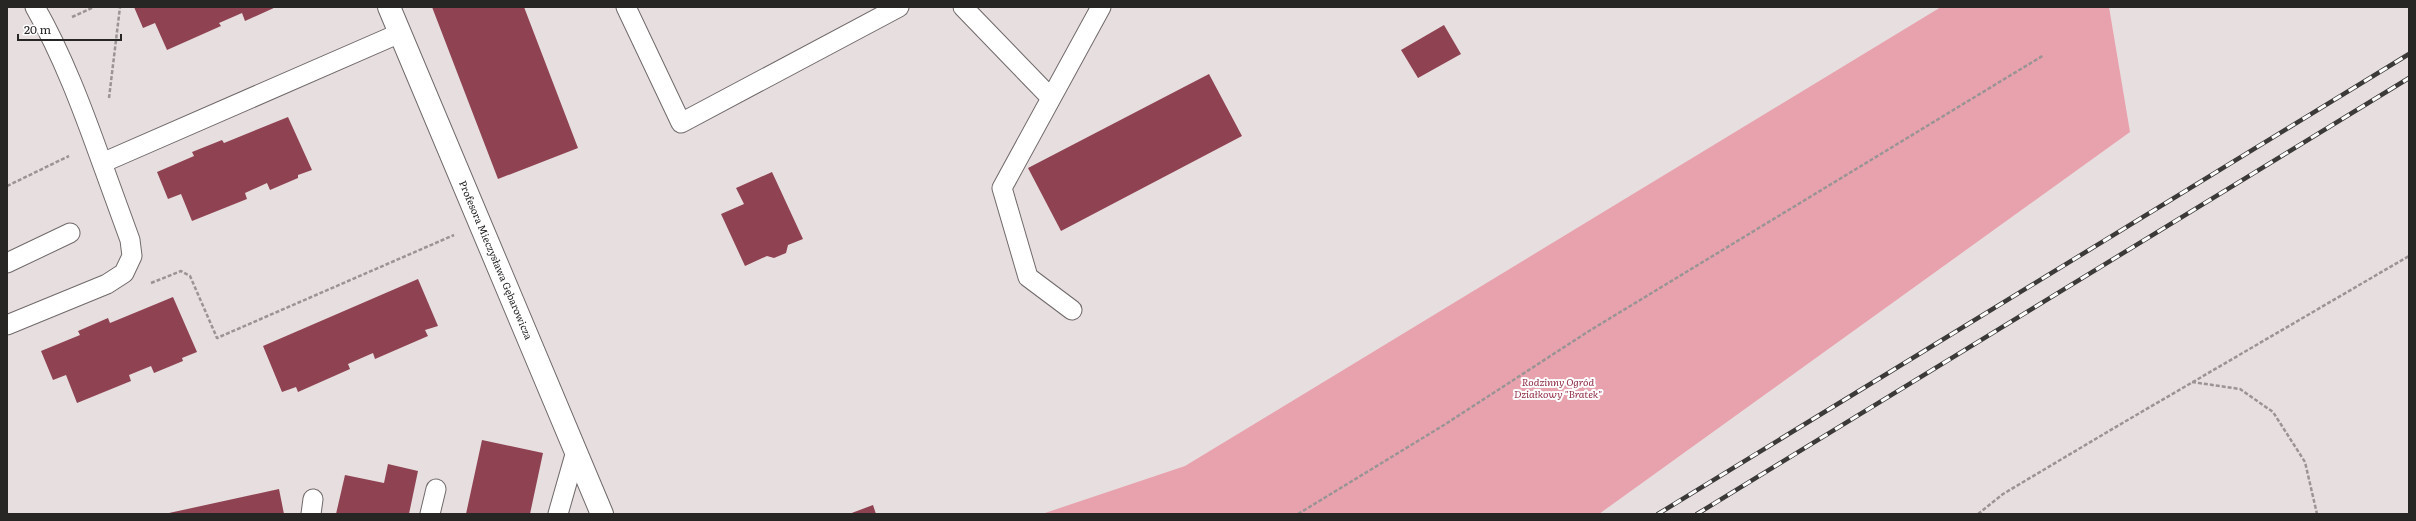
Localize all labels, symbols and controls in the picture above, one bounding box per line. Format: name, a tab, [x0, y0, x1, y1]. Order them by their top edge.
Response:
scale bar	[18, 16, 121, 42]
text: 20 m	[24, 20, 51, 38]
street label: Profesora Mieczysława Gębarowicza	[456, 178, 537, 342]
park label: Rodzinny Ogród Działkowy "Bratek"	[1514, 374, 1602, 401]

